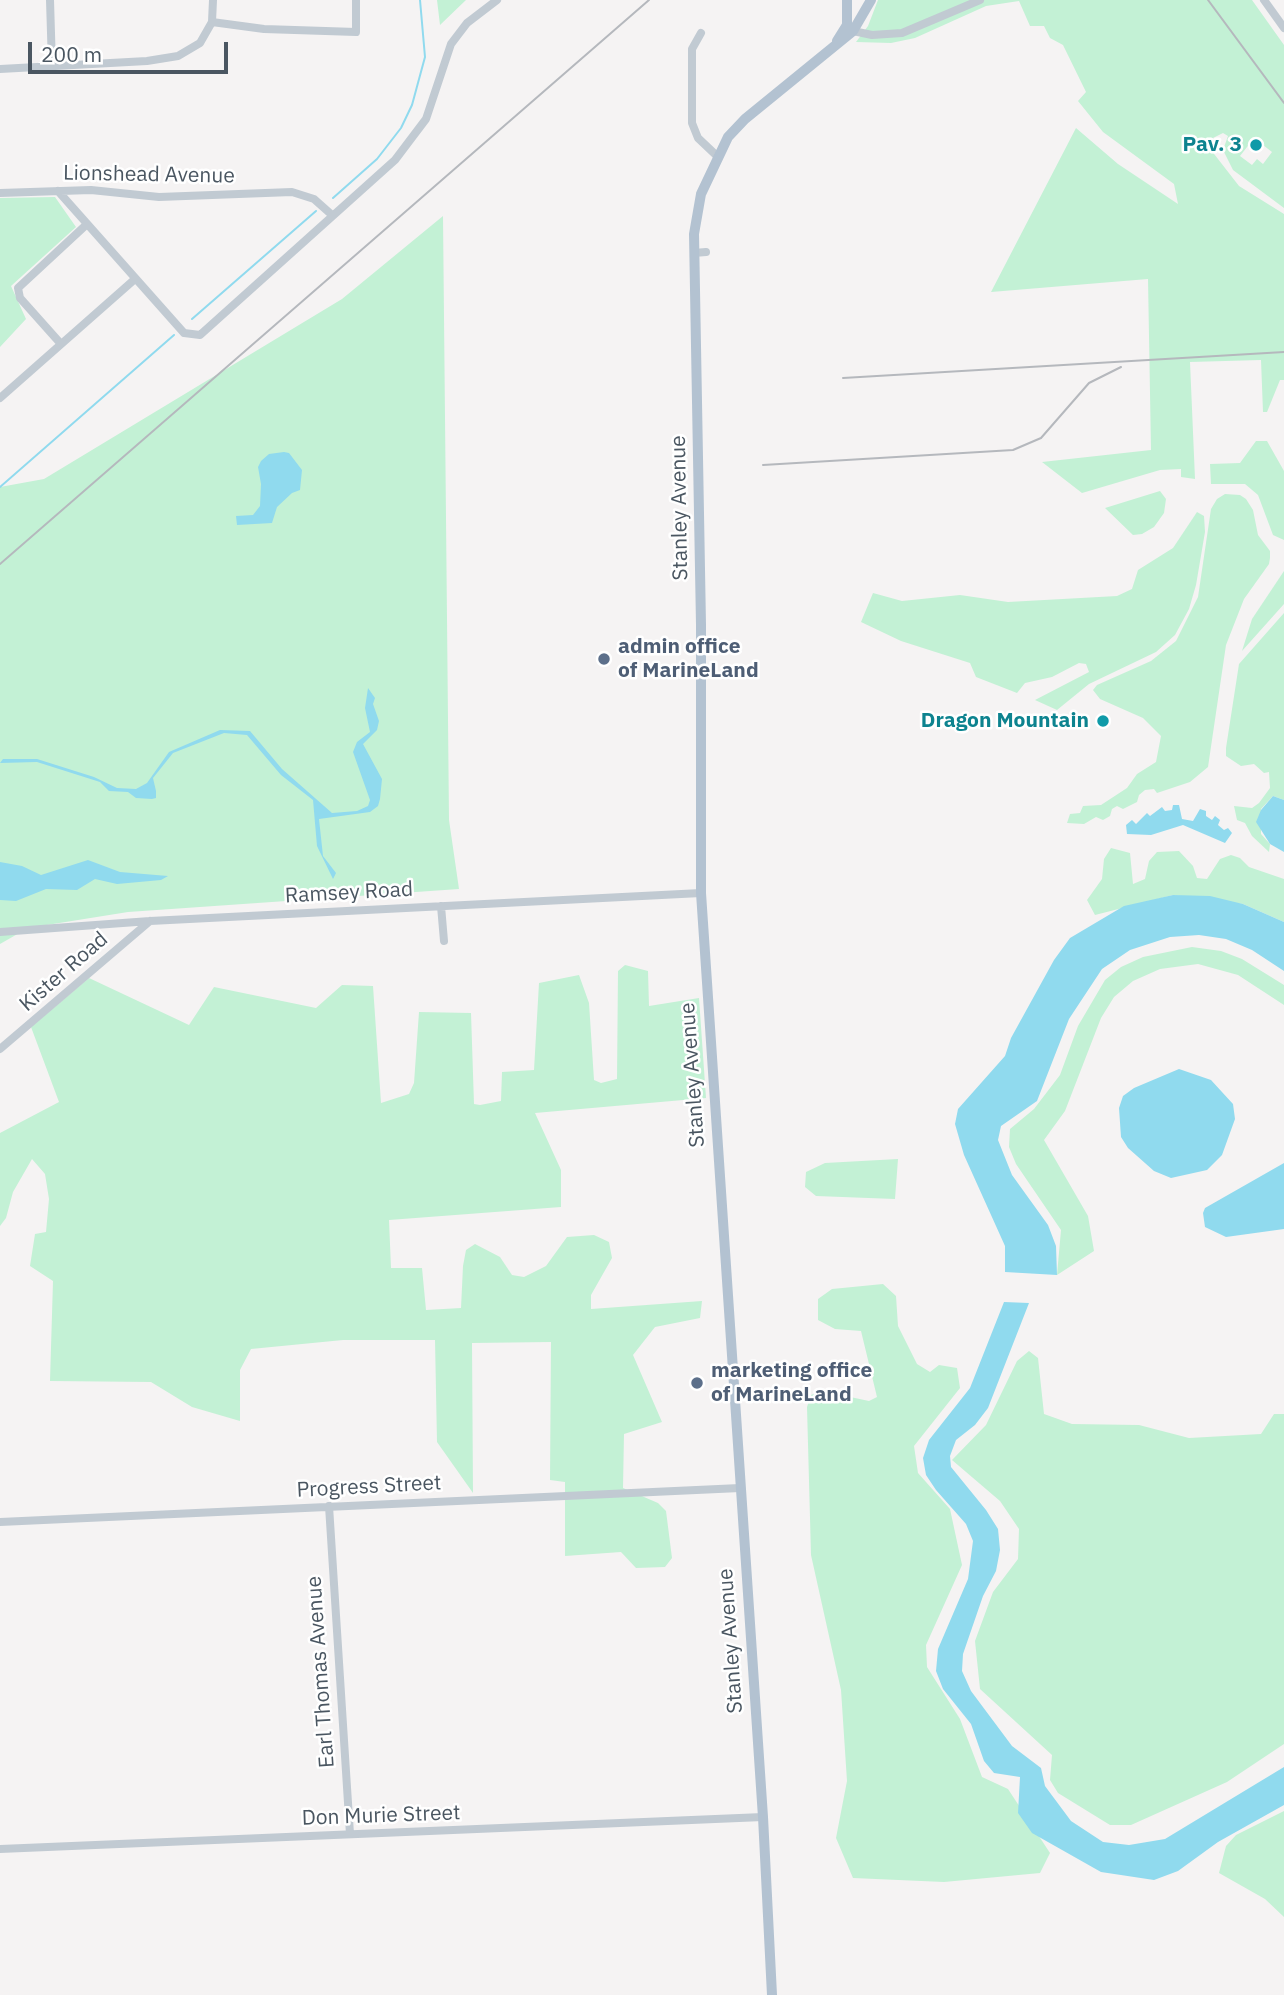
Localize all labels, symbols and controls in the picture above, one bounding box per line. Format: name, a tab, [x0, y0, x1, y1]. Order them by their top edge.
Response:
scale bar	[32, 28, 231, 72]
text: 200 m	[41, 40, 102, 68]
place label: Pav. 3	[1182, 132, 1242, 158]
marker: Pav. 3	[1248, 137, 1264, 153]
street label: Lionshead Avenue	[63, 161, 235, 189]
street label: Stanley Avenue	[666, 435, 694, 581]
place label: admin office of MarineLand	[618, 634, 759, 684]
marker: admin office of MarineLand	[596, 651, 612, 667]
place label: Dragon Mountain	[921, 708, 1089, 734]
marker: Dragon Mountain	[1095, 713, 1111, 729]
street label: Ramsey Road	[284, 877, 414, 909]
street label: Kister Road	[15, 927, 113, 1017]
street label: Stanley Avenue	[675, 1002, 711, 1148]
place label: marketing office of MarineLand	[711, 1358, 872, 1408]
marker: marketing office of MarineLand	[689, 1375, 705, 1391]
street label: Progress Street	[296, 1471, 442, 1503]
street label: Stanley Avenue	[713, 1568, 749, 1714]
street label: Earl Thomas Avenue	[302, 1575, 340, 1769]
street label: Don Murie Street	[301, 1801, 461, 1831]

